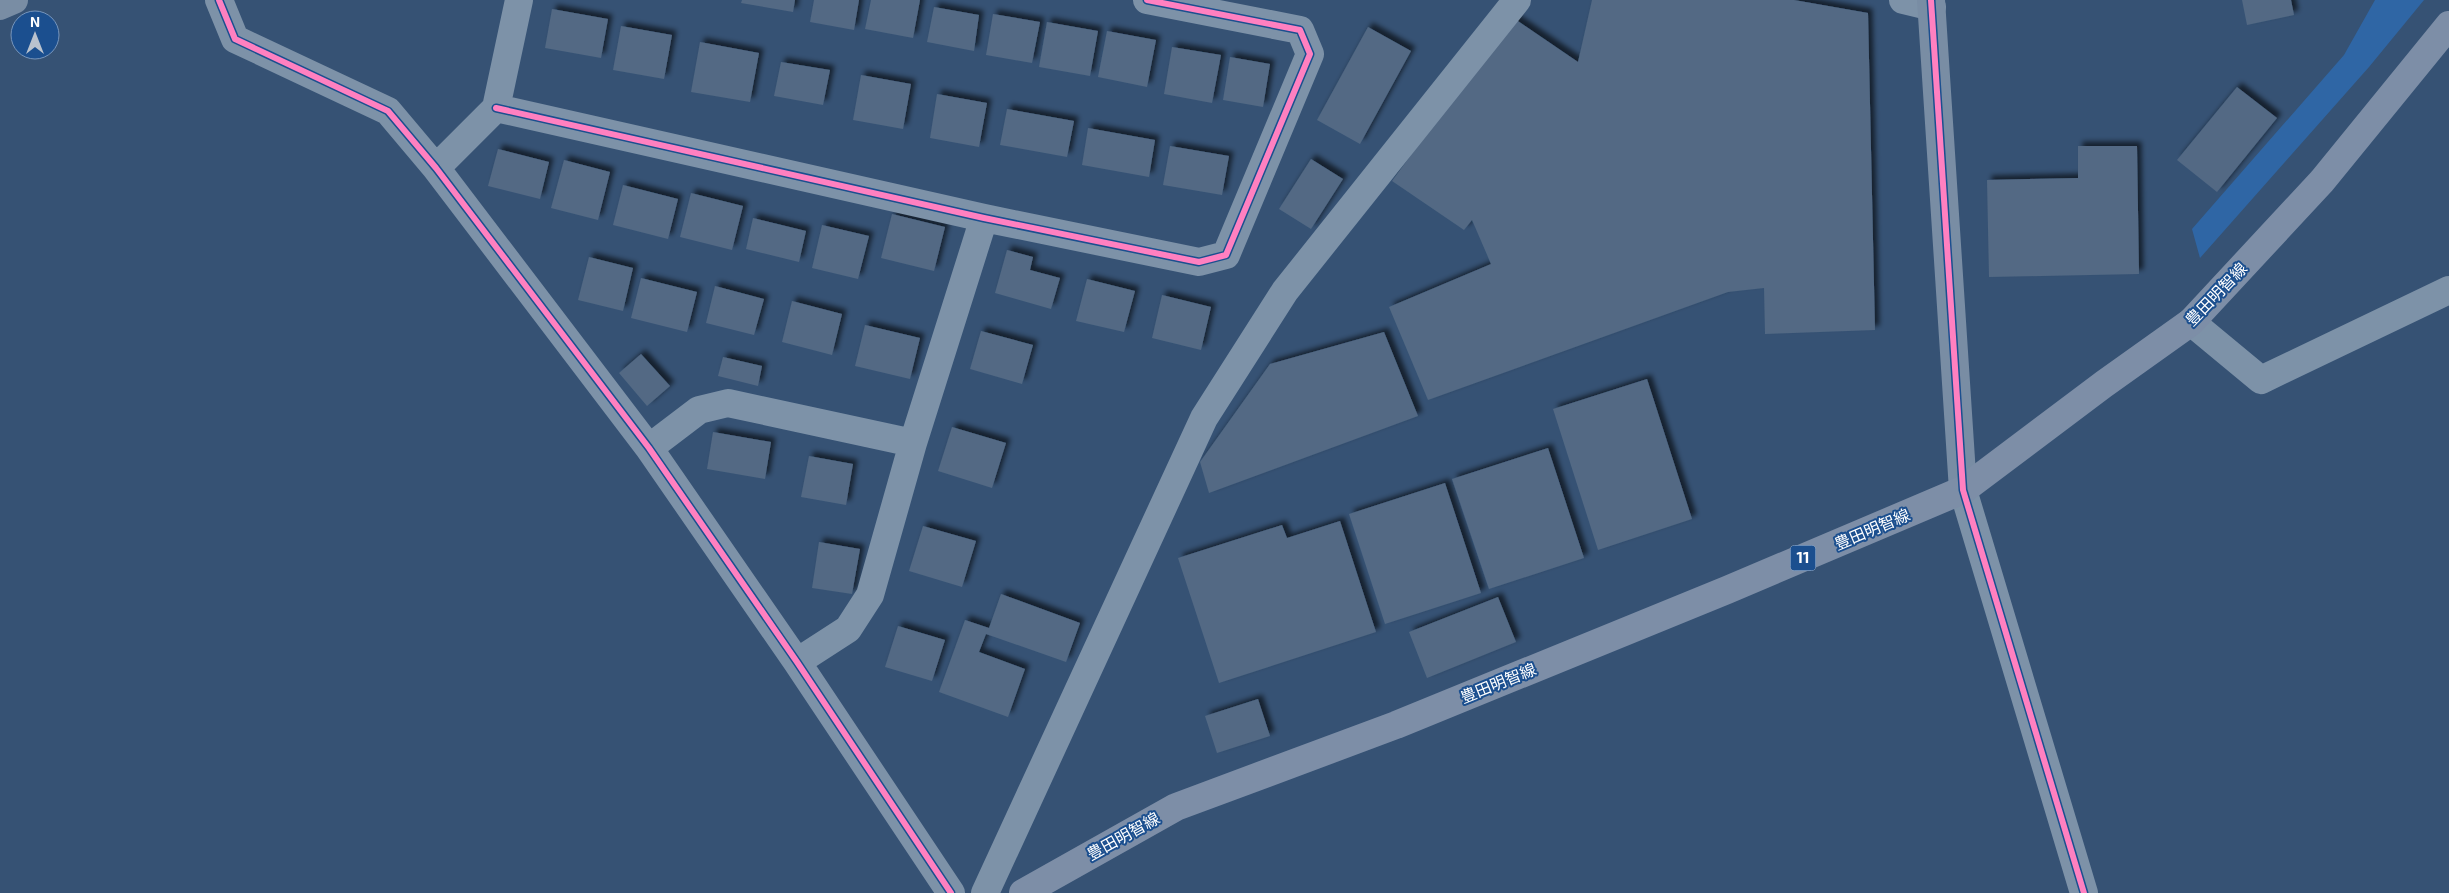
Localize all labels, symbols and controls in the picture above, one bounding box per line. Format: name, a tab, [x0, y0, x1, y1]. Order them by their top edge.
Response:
north arrow	[10, 10, 60, 60]
text: N	[30, 13, 40, 30]
street label: 豊田明智線	[2181, 258, 2250, 329]
street label: 豊田明智線	[1831, 504, 1912, 553]
road number: 11	[1790, 546, 1816, 570]
street label: 豊田明智線	[1457, 659, 1538, 706]
street label: 豊田明智線	[1083, 808, 1162, 863]

